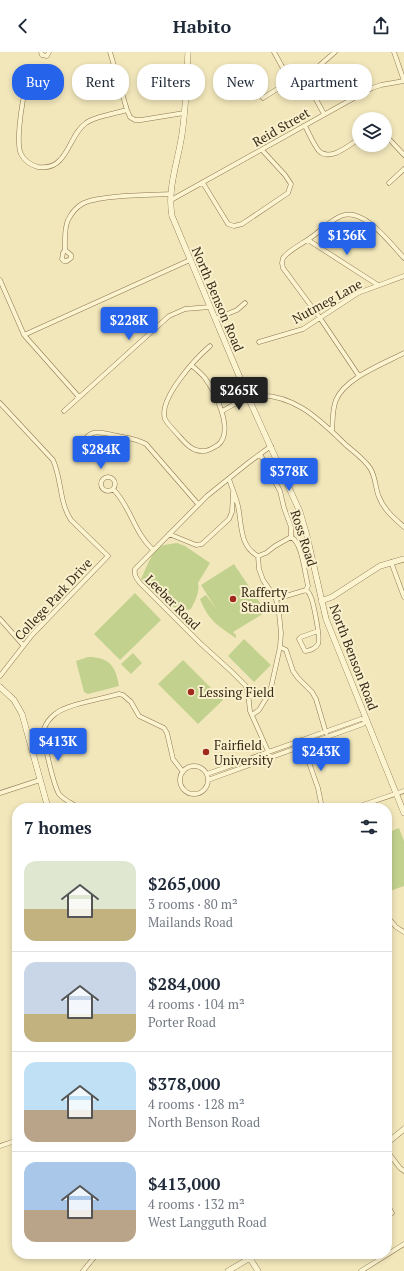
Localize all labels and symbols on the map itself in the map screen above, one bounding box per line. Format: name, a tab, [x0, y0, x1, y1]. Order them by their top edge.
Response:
street label: Reid Street	[249, 103, 313, 151]
pin: $136K	[319, 222, 375, 256]
street label: North Benson Road	[188, 244, 248, 354]
street label: Nutmeg Lane	[289, 274, 365, 328]
pin: $228K	[101, 307, 157, 341]
pin: $265K	[211, 377, 267, 411]
pin: $284K	[73, 436, 129, 470]
pin: $378K	[261, 458, 317, 492]
street label: Ross Road	[286, 507, 322, 569]
street label: College Park Drive	[10, 554, 96, 644]
street label: Leeber Road	[142, 571, 204, 633]
place label: Rafferty Stadium	[241, 583, 289, 616]
marker: Rafferty Stadium	[228, 594, 238, 604]
street label: North Benson Road	[325, 601, 383, 713]
place label: Lessing Field	[199, 683, 274, 701]
marker: Lessing Field	[186, 687, 196, 697]
pin: $413K	[30, 728, 86, 762]
place label: Fairfield University	[214, 736, 274, 769]
pin: $243K	[293, 738, 349, 772]
marker: Fairfield University	[201, 747, 211, 757]

